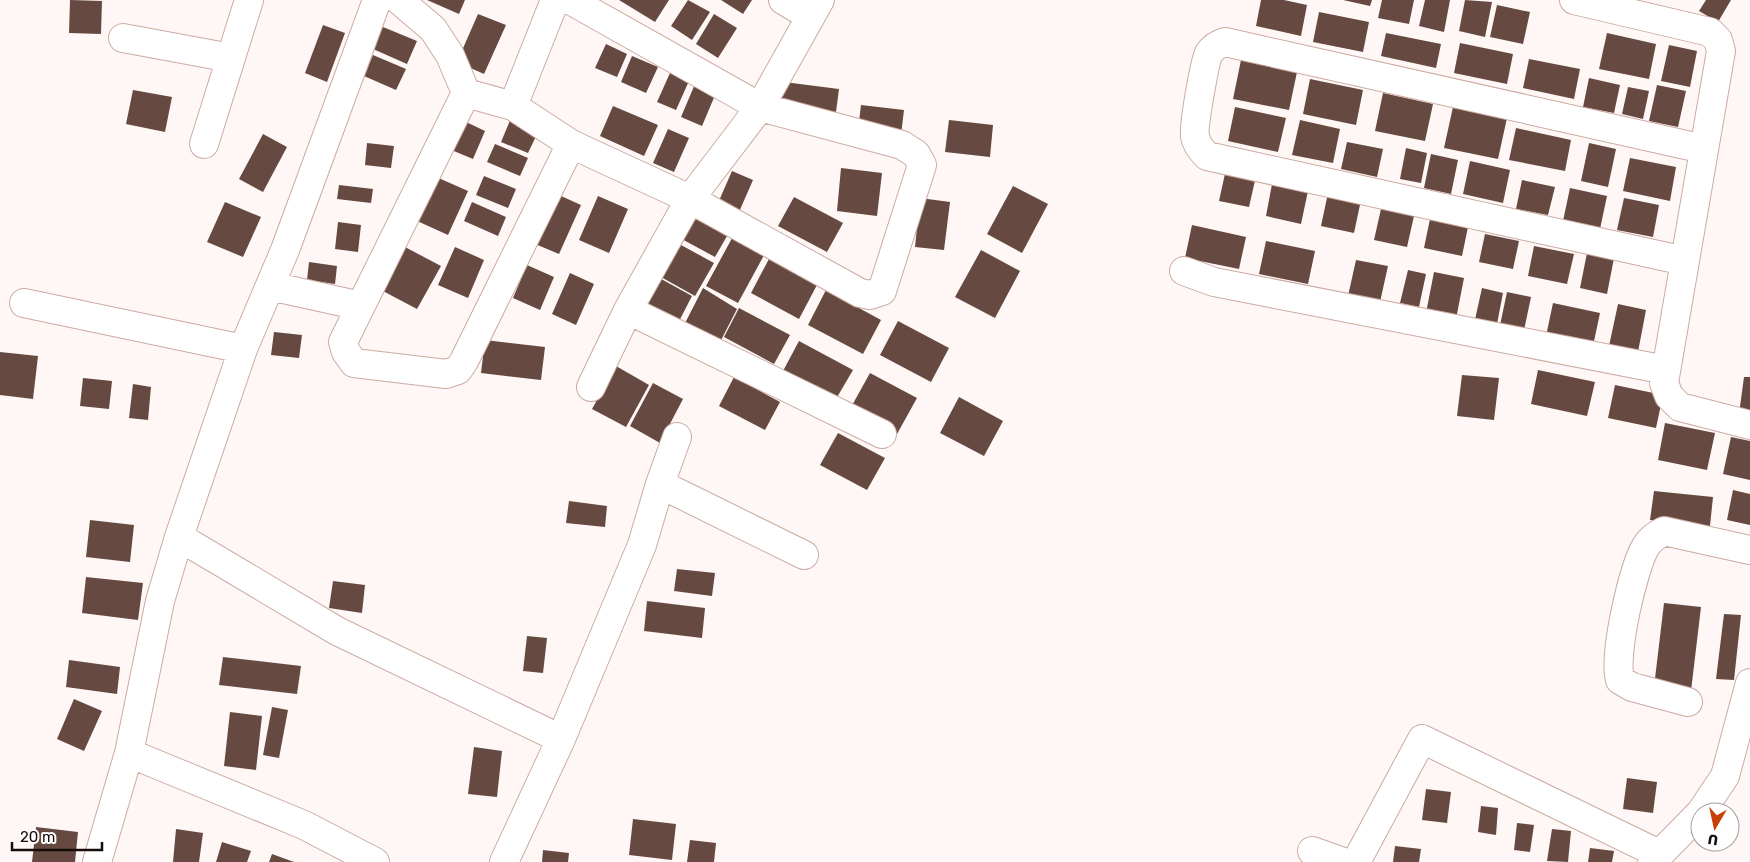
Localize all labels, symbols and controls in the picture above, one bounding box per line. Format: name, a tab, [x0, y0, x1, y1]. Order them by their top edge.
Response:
north arrow	[1690, 802, 1740, 852]
scale bar	[12, 820, 102, 852]
text: 20 m	[20, 828, 55, 846]
text: U	[1707, 830, 1719, 849]

